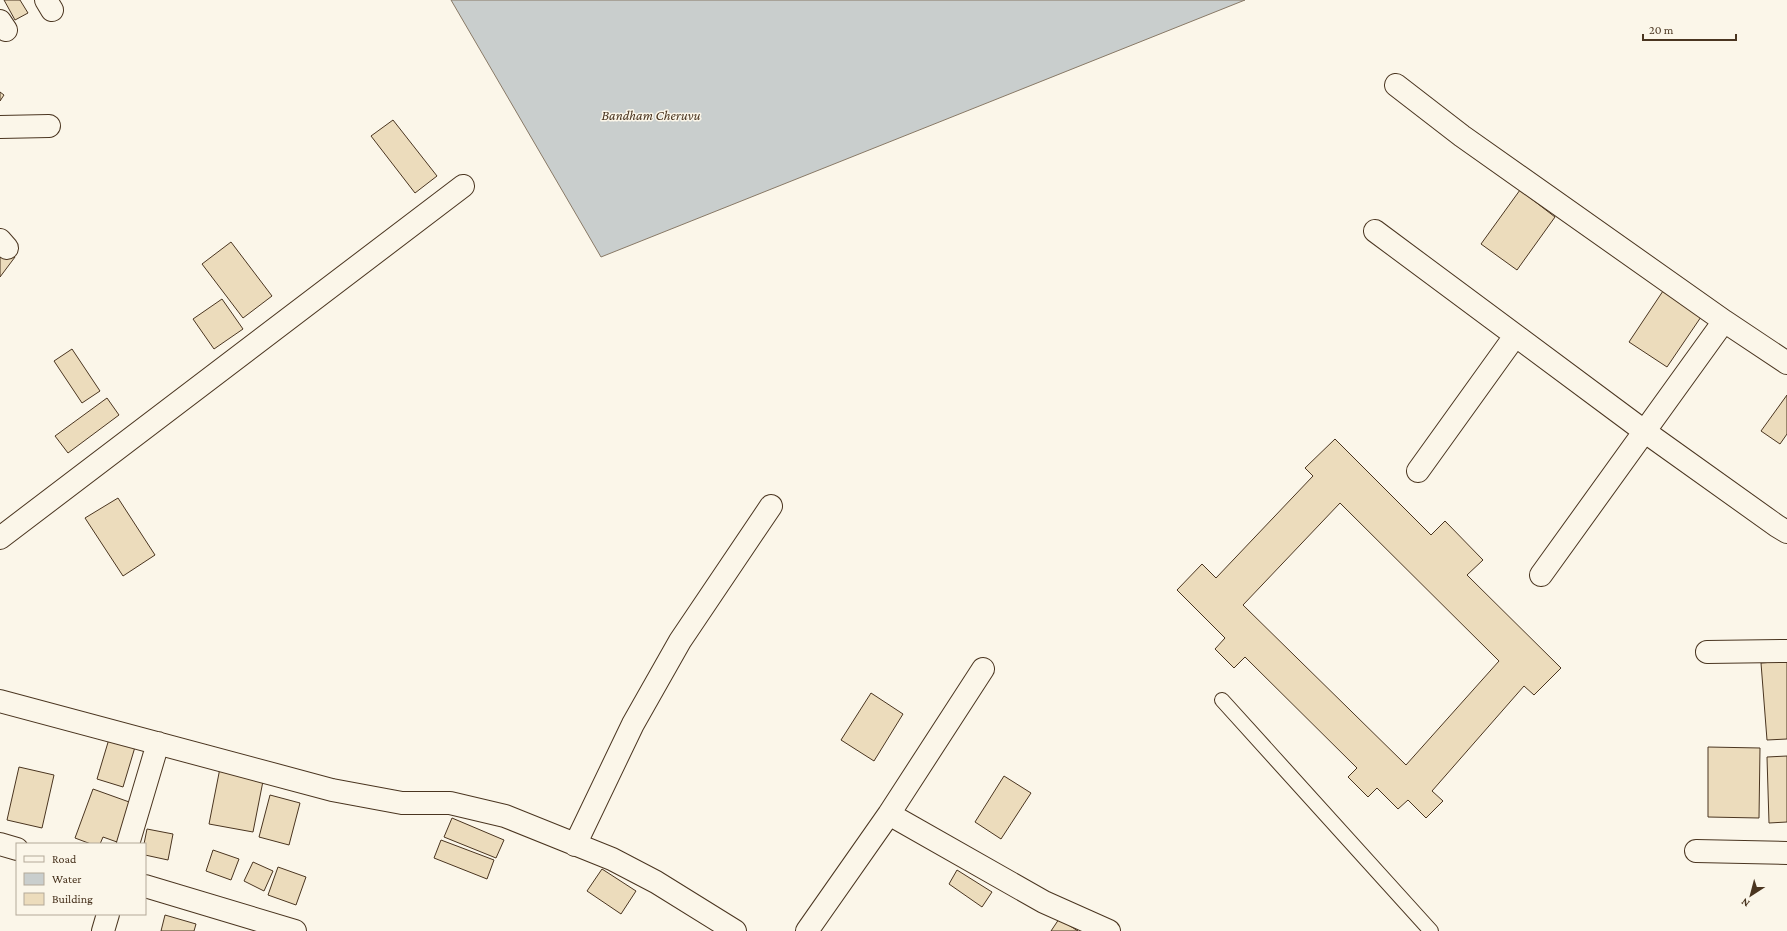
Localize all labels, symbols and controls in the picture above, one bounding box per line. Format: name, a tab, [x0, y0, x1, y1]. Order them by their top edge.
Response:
scale bar	[1643, 16, 1736, 42]
text: 20 m	[1649, 23, 1674, 37]
water label: Bandham Cheruvu	[601, 107, 701, 123]
legend	[16, 843, 146, 915]
text: Road	[52, 852, 77, 866]
text: Water	[52, 872, 82, 886]
north arrow	[1731, 875, 1771, 915]
text: Building	[52, 892, 93, 906]
text: N	[1738, 896, 1752, 910]

